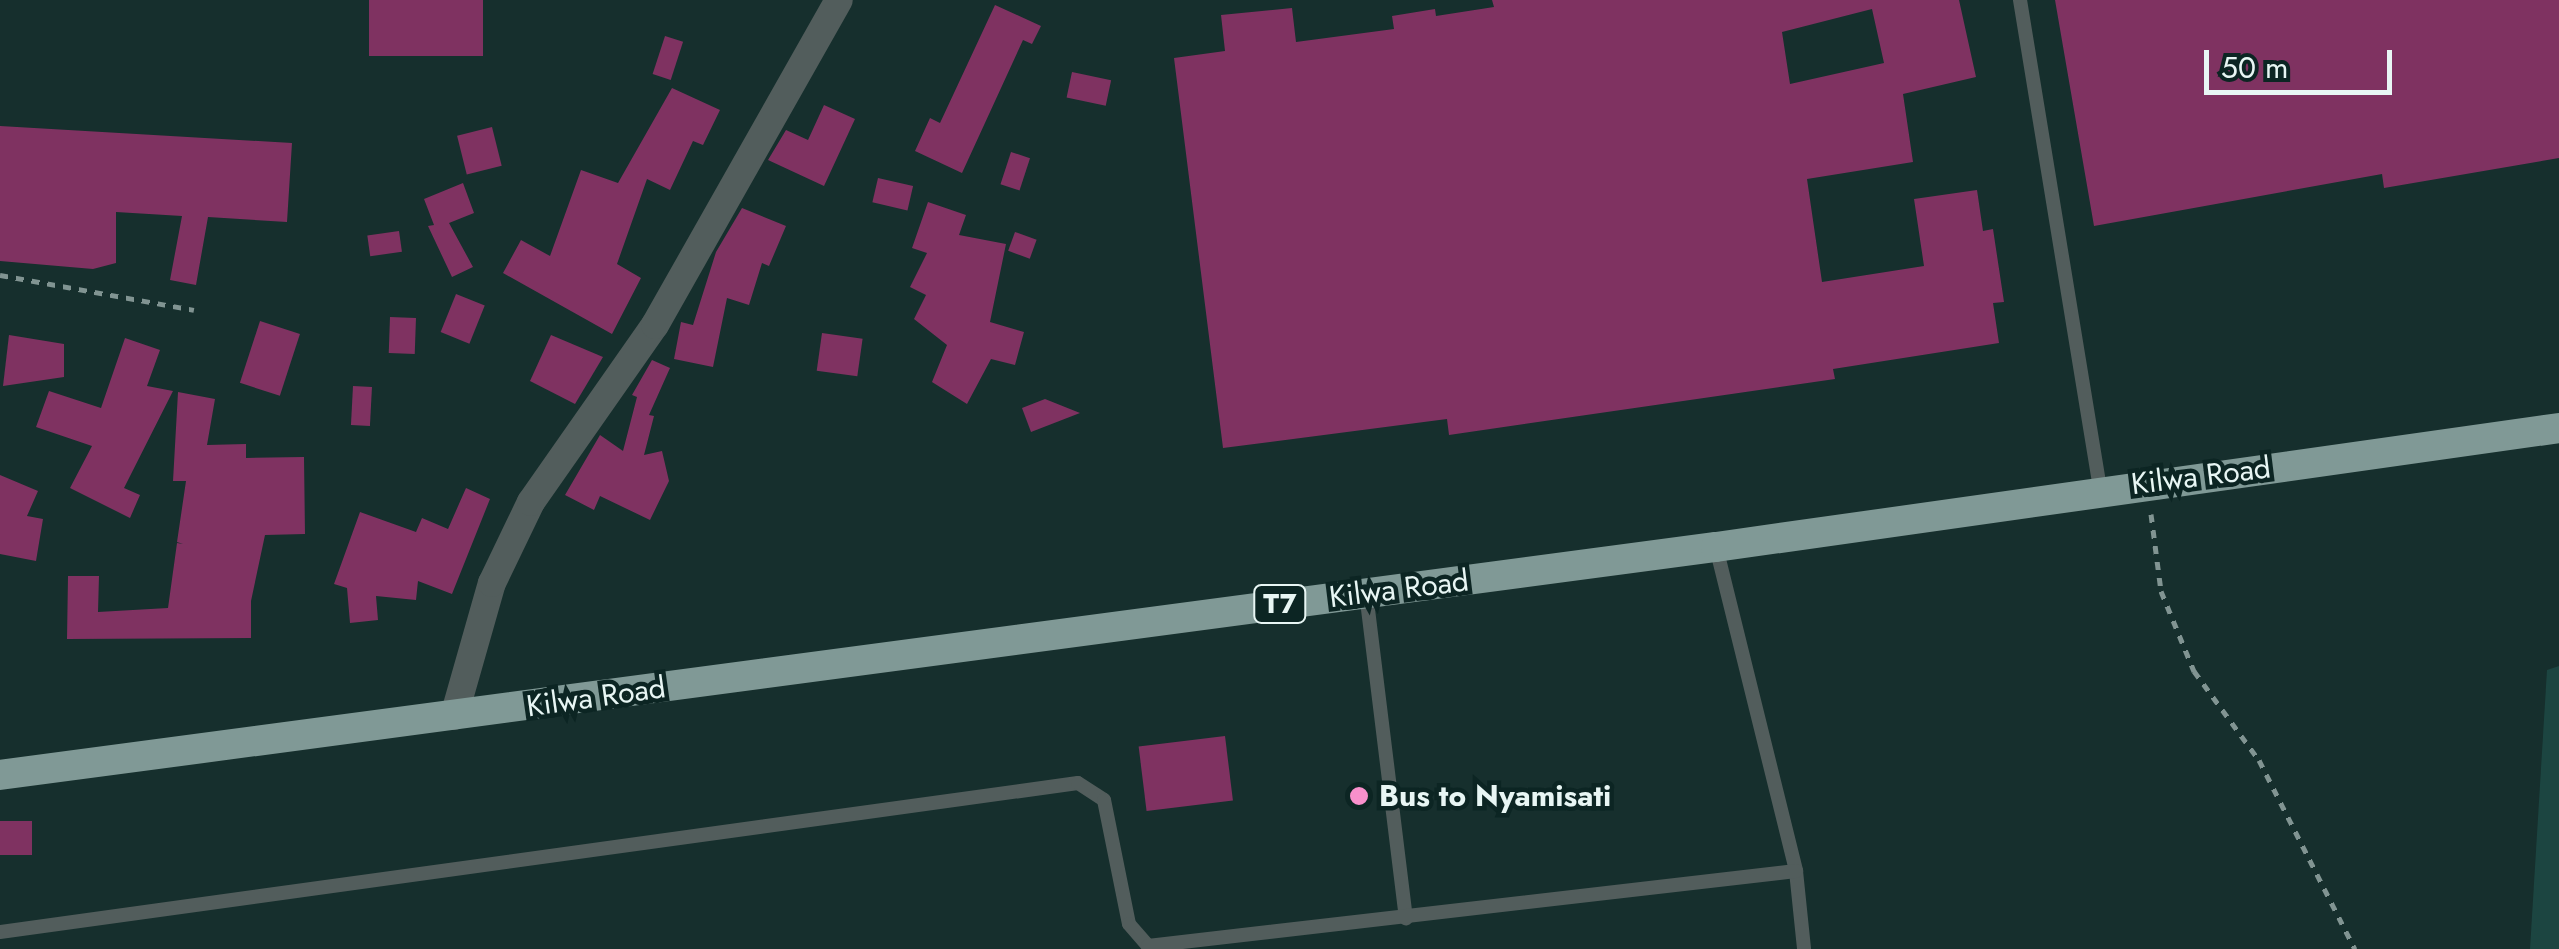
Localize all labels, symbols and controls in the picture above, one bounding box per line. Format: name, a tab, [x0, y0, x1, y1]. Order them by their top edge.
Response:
scale bar	[2209, 30, 2396, 92]
text: 50 m	[2221, 46, 2288, 89]
street label: Kilwa Road	[2129, 450, 2273, 502]
street label: Kilwa Road	[1327, 563, 1471, 615]
road number: T7	[1252, 581, 1308, 627]
street label: Kilwa Road	[524, 669, 668, 725]
place label: Bus to Nyamisati	[1379, 778, 1611, 814]
marker: Bus to Nyamisati	[1348, 785, 1370, 807]

